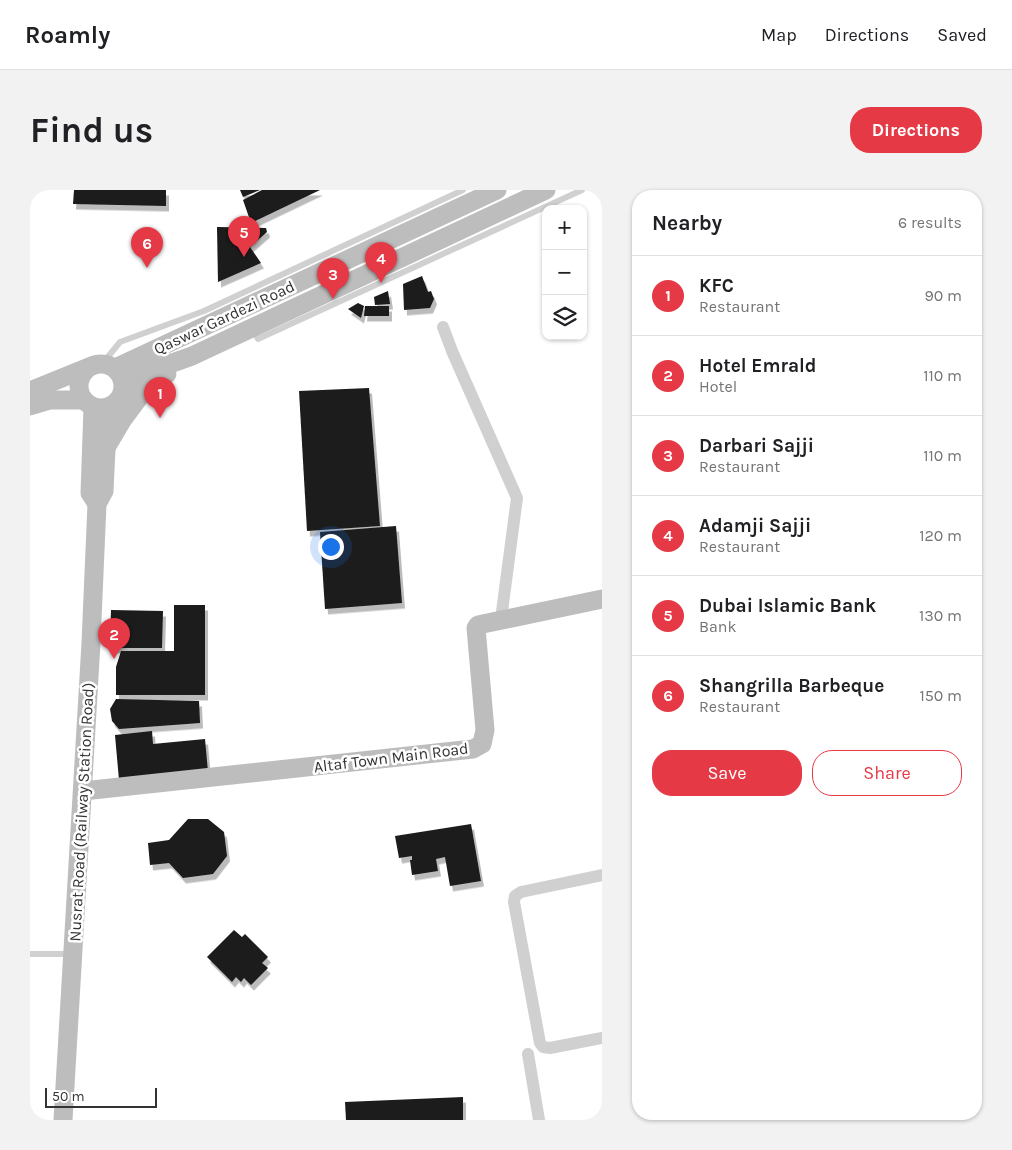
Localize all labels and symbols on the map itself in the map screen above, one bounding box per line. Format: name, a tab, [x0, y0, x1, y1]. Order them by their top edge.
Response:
pin: 5	[228, 216, 260, 257]
pin: 6	[131, 227, 163, 268]
pin: 4	[365, 242, 397, 283]
pin: 3	[317, 258, 349, 299]
street label: Qaswar Gardezi Road	[151, 276, 298, 358]
pin: 1	[144, 377, 176, 418]
your location	[318, 534, 344, 560]
pin: 2	[98, 618, 130, 659]
street label: Nusrat Road (Railway Station Road)	[65, 682, 98, 942]
street label: Altaf Town Main Road	[313, 739, 470, 776]
scale bar	[45, 1085, 158, 1108]

